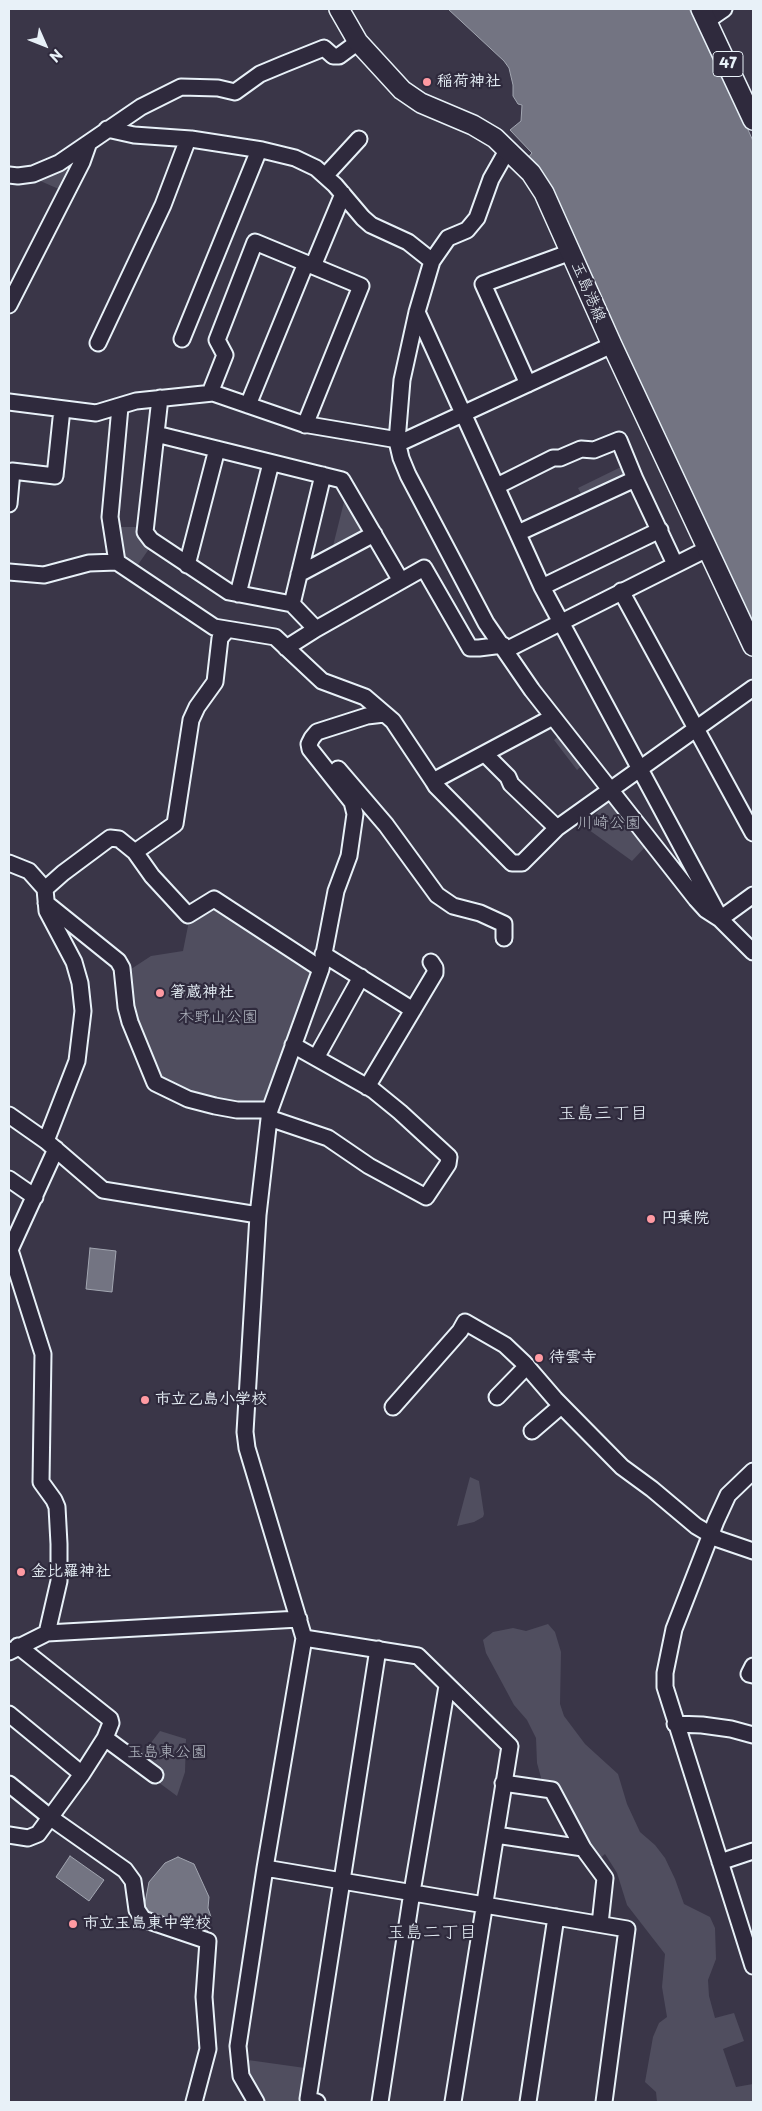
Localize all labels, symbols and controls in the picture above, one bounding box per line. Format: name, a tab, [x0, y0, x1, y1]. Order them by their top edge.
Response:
north arrow	[20, 20, 70, 70]
text: N	[45, 44, 68, 67]
road number: 47	[713, 52, 743, 76]
place label: 稲荷神社	[437, 72, 501, 92]
marker: 稲荷神社	[421, 76, 433, 88]
street label: 玉島港線	[567, 259, 609, 325]
park label: 川崎公園	[577, 814, 641, 834]
place label: 箸蔵神社	[170, 983, 234, 1003]
marker: 箸蔵神社	[154, 987, 166, 999]
park label: 木野山公園	[178, 1008, 258, 1028]
district label: 玉島三丁目	[558, 1103, 648, 1125]
place label: 円乗院	[661, 1209, 709, 1229]
marker: 円乗院	[645, 1213, 657, 1225]
place label: 待雲寺	[549, 1348, 597, 1368]
marker: 待雲寺	[533, 1352, 545, 1364]
place label: 市立乙島小学校	[155, 1390, 267, 1410]
marker: 市立乙島小学校	[139, 1394, 151, 1406]
place label: 金比羅神社	[31, 1562, 111, 1582]
marker: 金比羅神社	[15, 1566, 27, 1578]
park label: 玉島東公園	[127, 1743, 207, 1763]
place label: 市立玉島東中学校	[83, 1914, 211, 1934]
marker: 市立玉島東中学校	[67, 1918, 79, 1930]
district label: 玉島二丁目	[387, 1922, 477, 1944]

